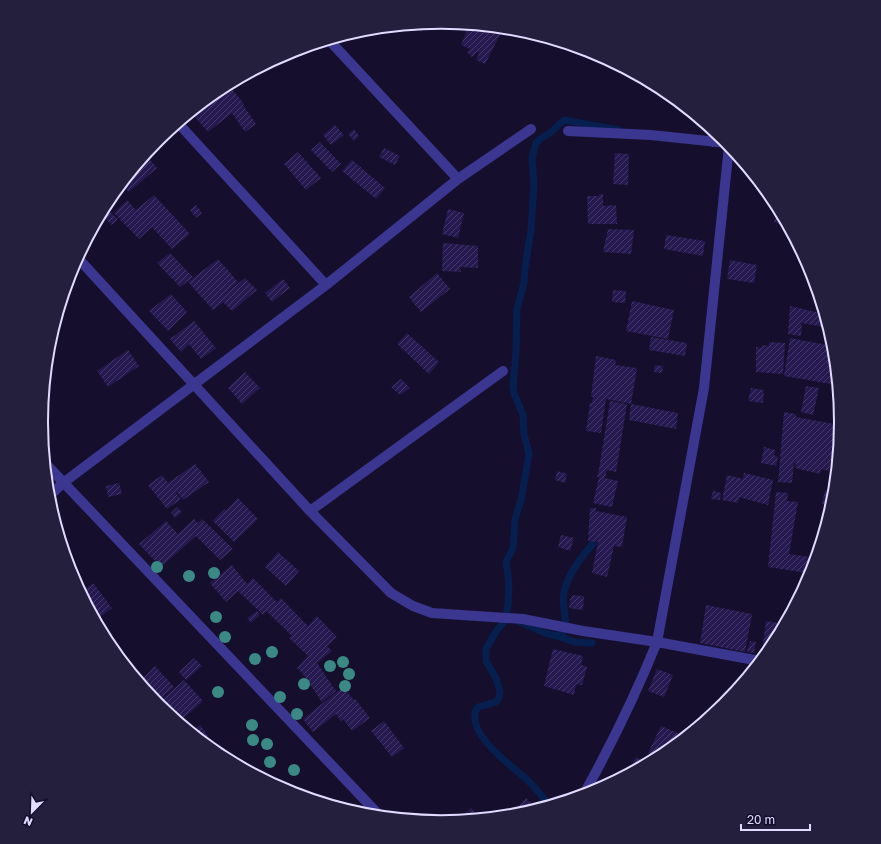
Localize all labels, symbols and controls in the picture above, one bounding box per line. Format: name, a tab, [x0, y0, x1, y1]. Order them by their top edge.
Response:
north arrow	[12, 792, 52, 832]
scale bar	[741, 806, 810, 832]
text: 20 m	[747, 812, 775, 827]
text: N	[22, 814, 34, 829]

